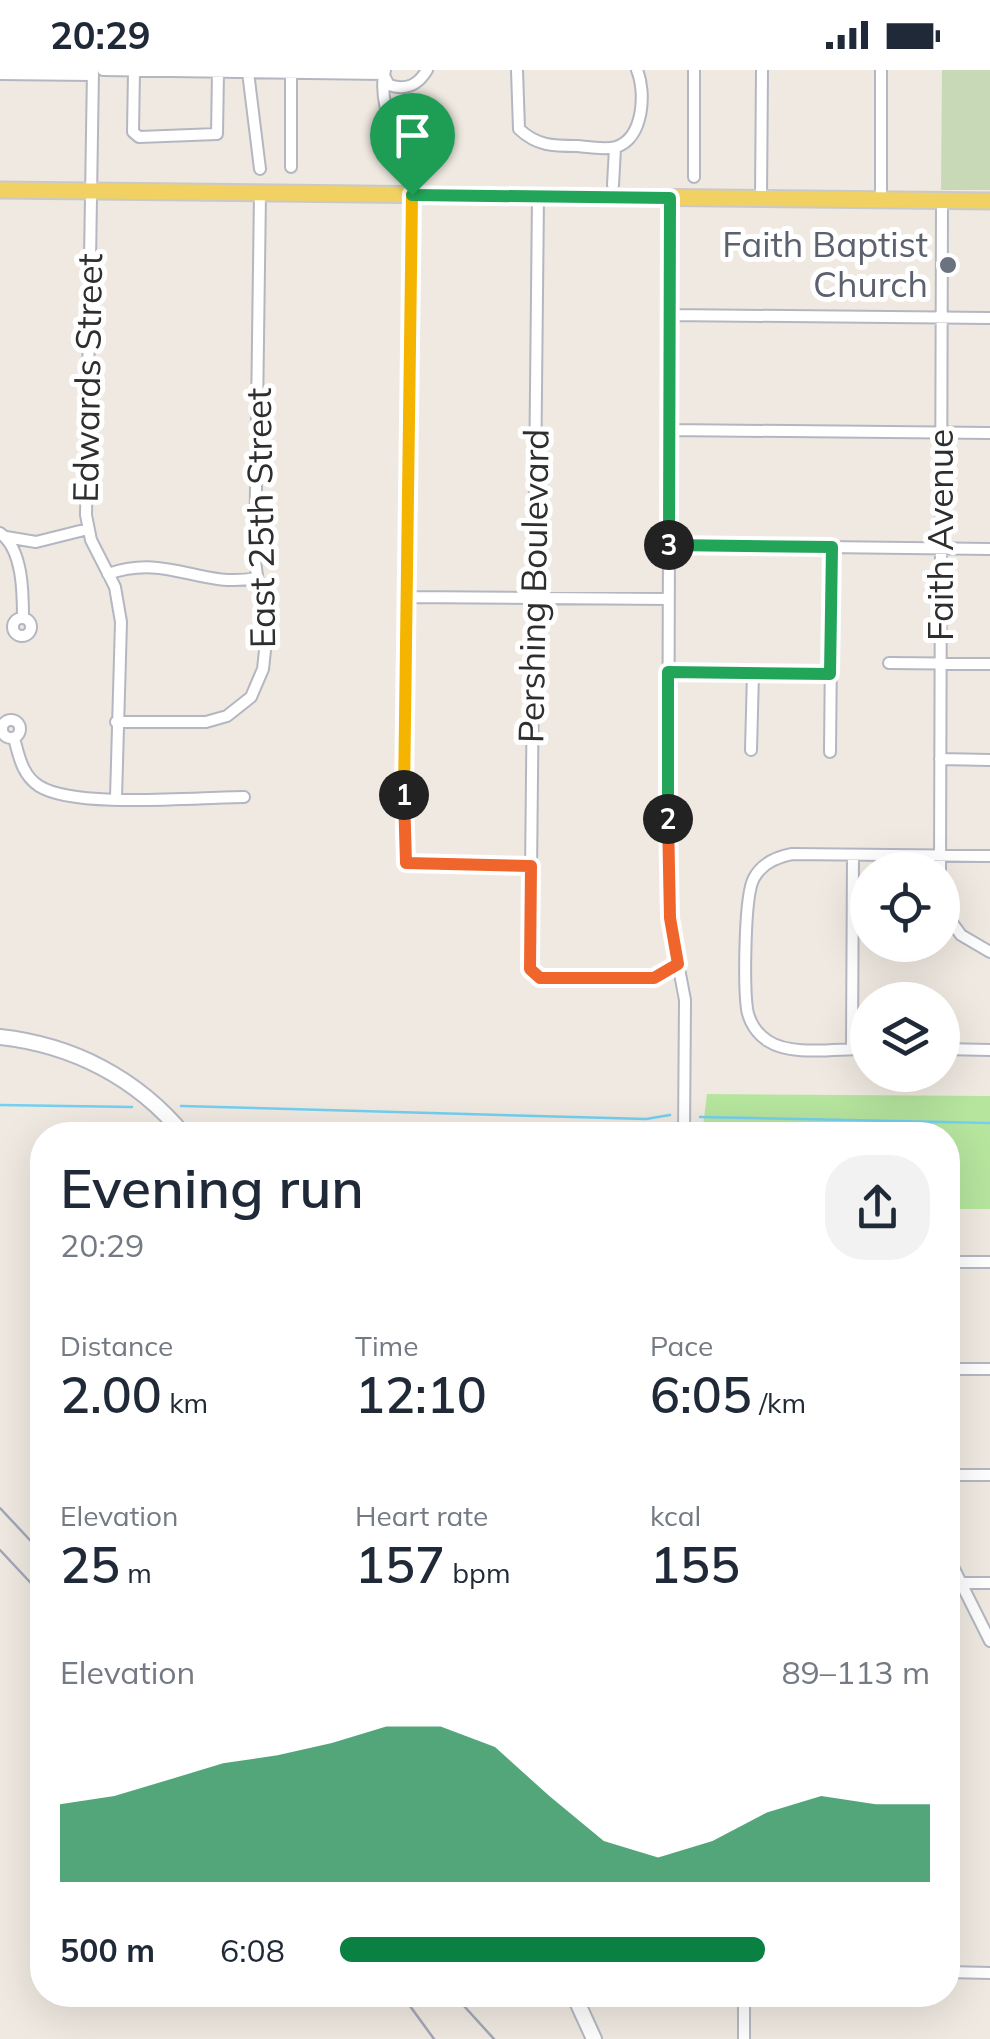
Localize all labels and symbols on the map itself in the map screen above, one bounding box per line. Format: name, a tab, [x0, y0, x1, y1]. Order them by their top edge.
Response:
pin	[370, 93, 455, 196]
place label: Faith Baptist Church	[722, 222, 928, 306]
street label: Edwards Street	[63, 253, 111, 503]
marker: Faith Baptist Church	[937, 254, 959, 276]
street label: East 25th Street	[236, 387, 284, 649]
street label: Pershing Boulevard	[508, 428, 558, 744]
street label: Faith Avenue	[918, 429, 962, 641]
pin: 3	[644, 520, 694, 570]
pin: 1	[379, 770, 429, 820]
pin: 2	[643, 794, 693, 844]

